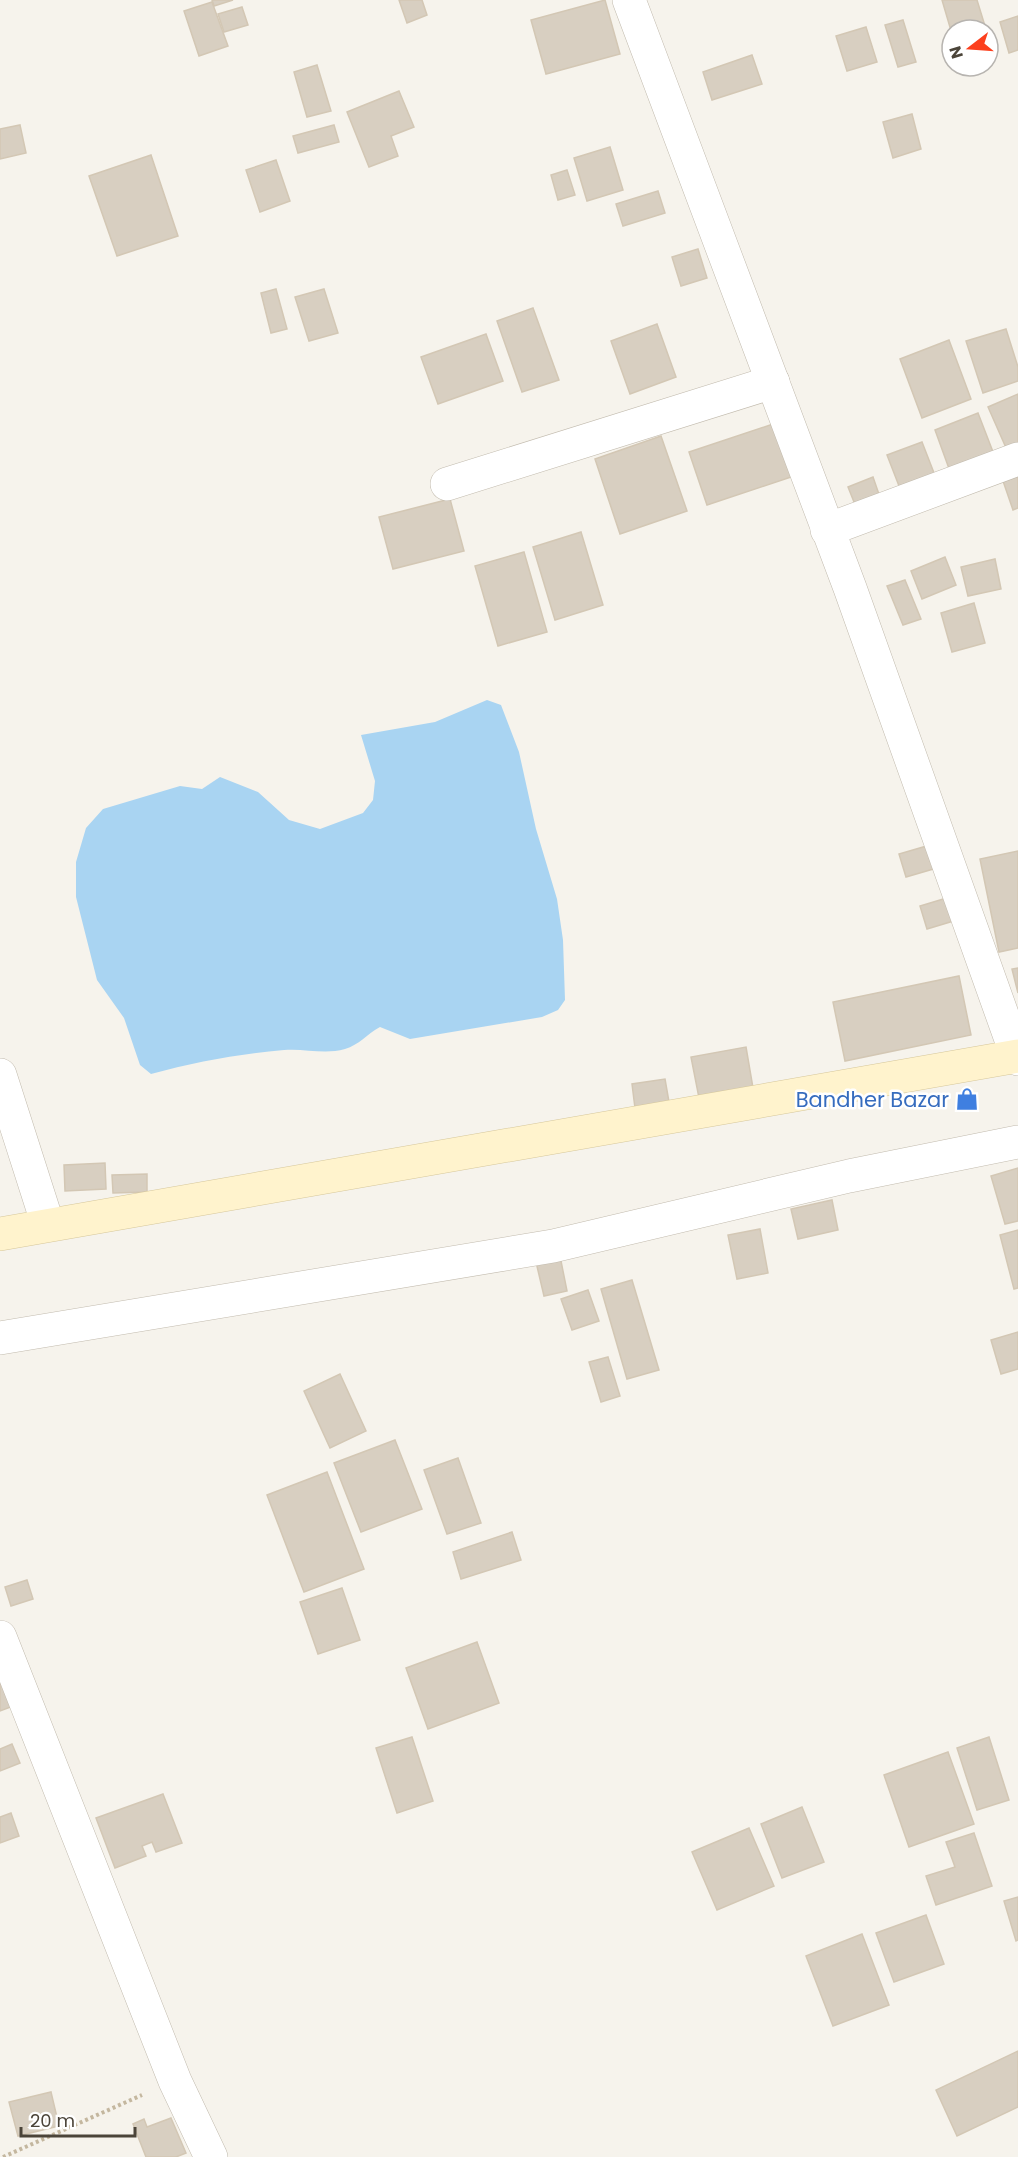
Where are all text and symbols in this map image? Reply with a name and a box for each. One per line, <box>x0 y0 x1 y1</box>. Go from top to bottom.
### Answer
north arrow <box>940 18 1000 78</box>
text: N <box>943 43 969 61</box>
place label: Bandher Bazar <box>796 1085 949 1114</box>
shop icon: Bandher Bazar <box>954 1086 980 1112</box>
scale bar <box>21 2100 135 2138</box>
text: 20 m <box>30 2108 75 2133</box>

